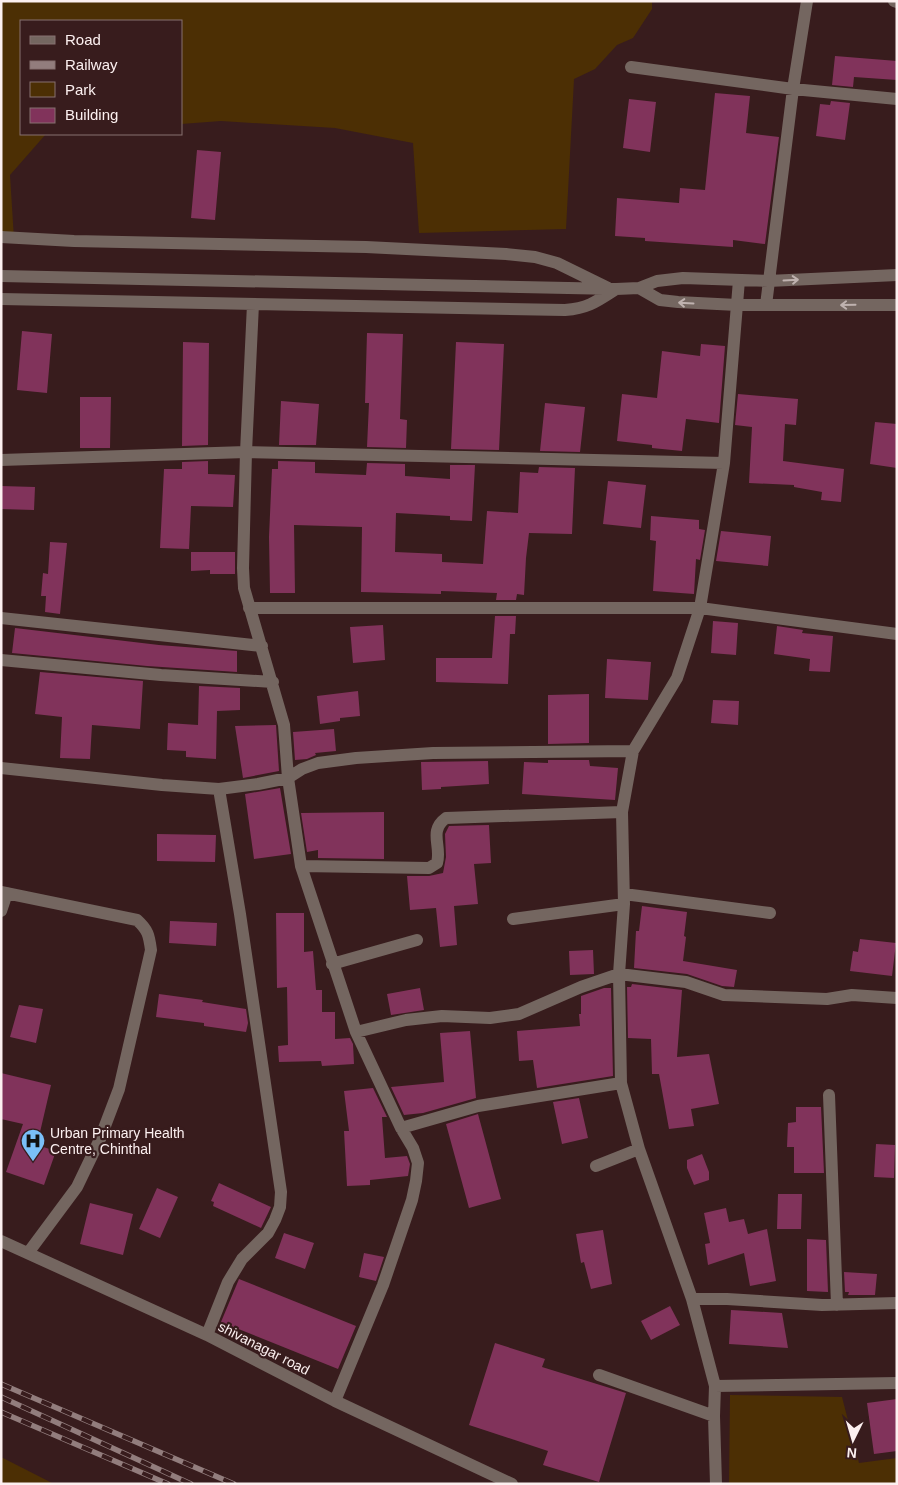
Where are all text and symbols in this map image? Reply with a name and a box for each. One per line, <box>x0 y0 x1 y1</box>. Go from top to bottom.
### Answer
legend <box>20 20 182 135</box>
text: Road <box>65 31 101 48</box>
text: Railway <box>65 56 118 73</box>
text: Park <box>65 81 96 98</box>
text: Building <box>65 106 118 123</box>
one-way arrow <box>783 275 799 284</box>
one-way arrow <box>678 298 694 307</box>
one-way arrow <box>840 300 856 310</box>
place label: Urban Primary Health Centre, Chinthal <box>50 1125 185 1157</box>
hospital icon: Urban Primary Health Centre, Chinthal <box>20 1128 46 1162</box>
street label: shivanagar road <box>216 1318 312 1378</box>
north arrow <box>828 1415 878 1465</box>
text: N <box>846 1445 858 1461</box>

